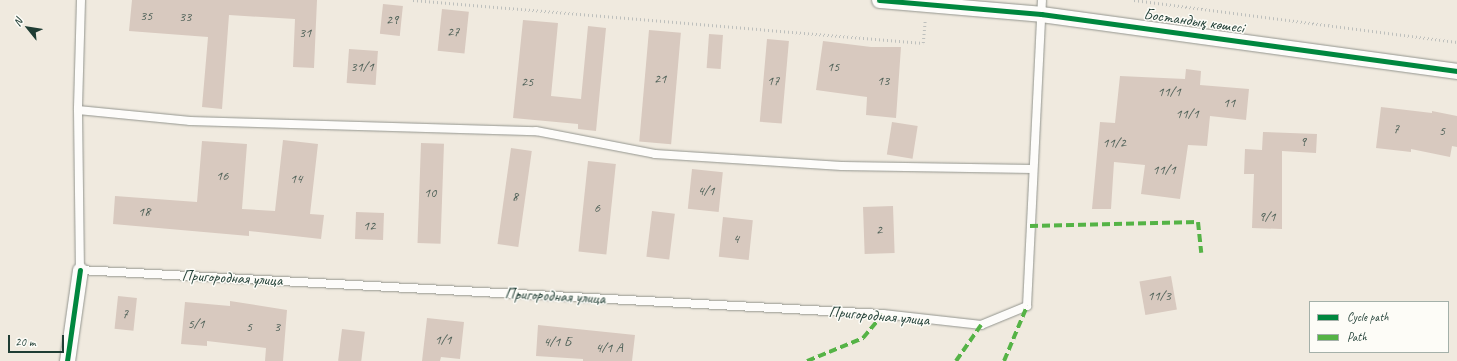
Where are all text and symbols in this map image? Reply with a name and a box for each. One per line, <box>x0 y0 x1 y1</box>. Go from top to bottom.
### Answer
street label: Бостандық көшесі <box>1142 4 1246 38</box>
north arrow <box>8 8 48 48</box>
house number: 35 <box>140 8 152 24</box>
house number: 33 <box>179 9 191 25</box>
house number: 29 <box>386 12 398 28</box>
text: N <box>10 16 25 28</box>
house number: 27 <box>447 24 459 40</box>
house number: 31 <box>299 25 311 41</box>
house number: 31/1 <box>350 59 374 75</box>
house number: 15 <box>827 59 839 75</box>
house number: 21 <box>654 71 666 87</box>
house number: 17 <box>767 73 779 89</box>
house number: 13 <box>877 73 889 89</box>
house number: 25 <box>521 74 533 90</box>
house number: 11/1 <box>1157 84 1181 100</box>
house number: 11 <box>1223 95 1235 111</box>
house number: 11/1 <box>1175 106 1199 122</box>
house number: 7 <box>1393 121 1399 137</box>
house number: 5 <box>1439 123 1445 139</box>
house number: 9 <box>1300 134 1306 150</box>
house number: 11/2 <box>1102 135 1126 151</box>
house number: 11/1 <box>1152 162 1176 178</box>
house number: 16 <box>216 168 228 184</box>
house number: 14 <box>290 171 302 187</box>
house number: 4/1 <box>697 183 715 199</box>
house number: 10 <box>424 185 436 201</box>
house number: 8 <box>512 189 518 205</box>
house number: 6 <box>594 200 600 216</box>
house number: 18 <box>138 204 150 220</box>
house number: 9/1 <box>1258 209 1276 225</box>
house number: 12 <box>363 218 375 234</box>
house number: 2 <box>876 222 882 238</box>
house number: 4 <box>733 231 739 247</box>
street label: Пригородная улица <box>181 266 283 290</box>
street label: Пригородная улица <box>504 284 606 308</box>
house number: 11/3 <box>1147 288 1171 304</box>
legend <box>1309 301 1449 353</box>
street label: Пригородная улица <box>827 302 931 330</box>
house number: 7 <box>122 306 128 322</box>
text: Cycle path <box>1347 309 1389 325</box>
house number: 5/1 <box>187 316 205 332</box>
house number: 5 <box>246 319 252 335</box>
house number: 3 <box>274 319 280 335</box>
scale bar <box>10 327 66 353</box>
text: Path <box>1347 329 1367 345</box>
house number: 1/1 <box>434 332 452 348</box>
text: 20 m <box>15 334 35 350</box>
house number: 4/1 Б <box>543 334 571 350</box>
house number: 4/1 А <box>595 340 623 356</box>

